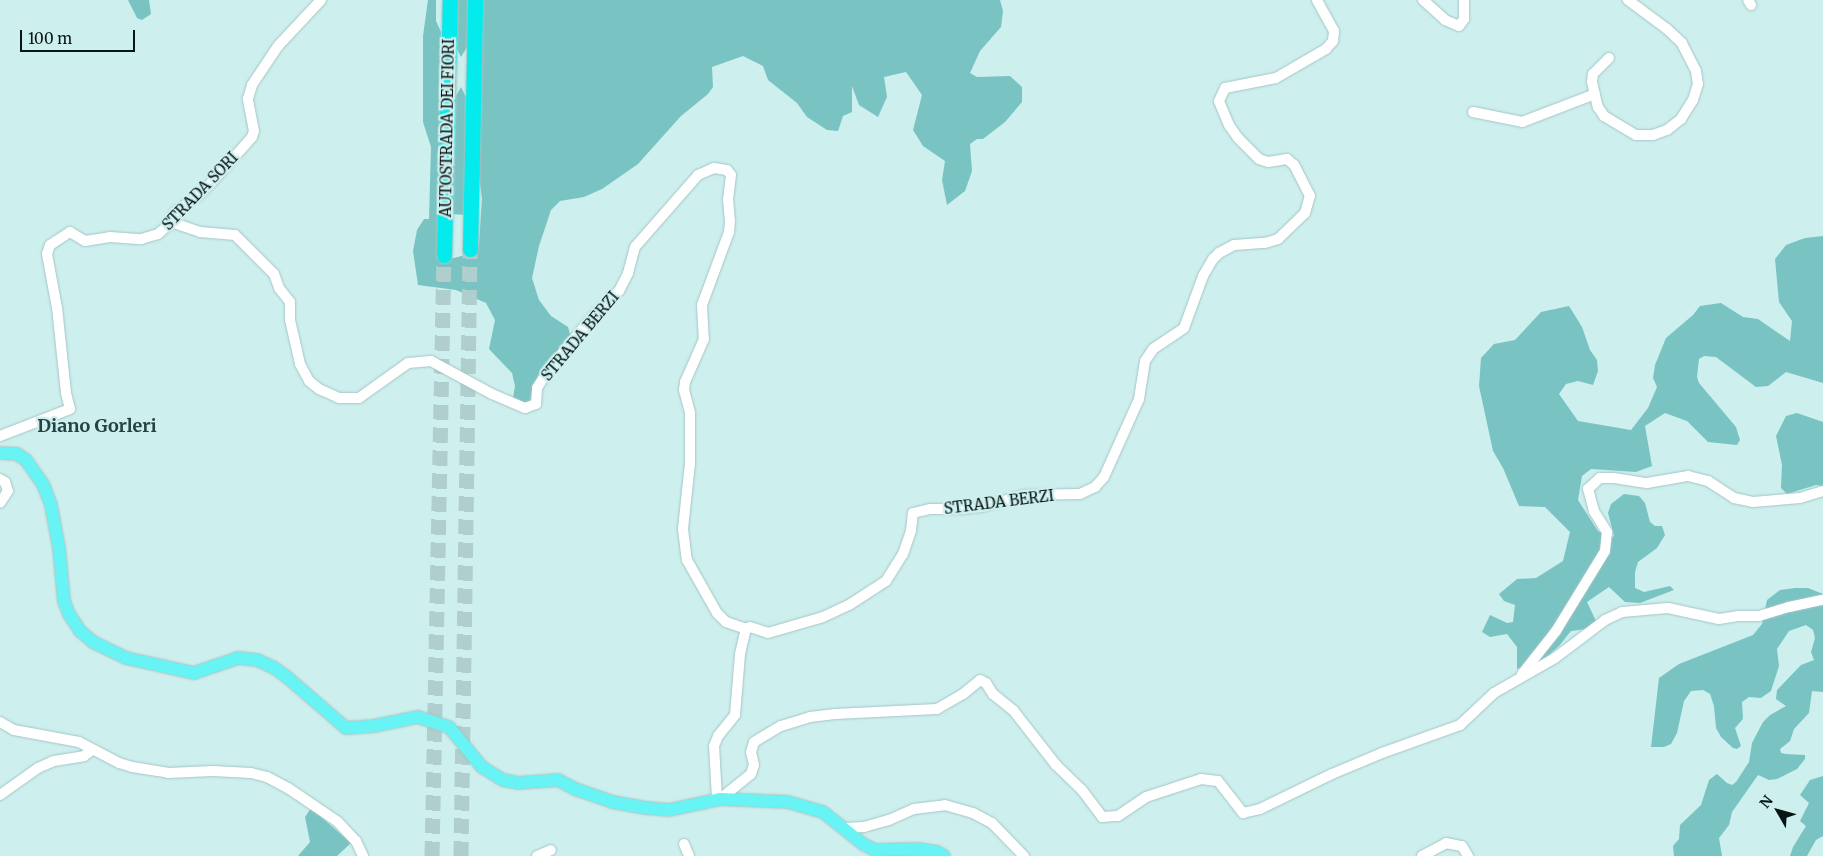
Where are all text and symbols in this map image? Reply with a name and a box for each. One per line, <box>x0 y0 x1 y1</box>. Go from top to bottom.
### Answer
scale bar <box>22 20 138 52</box>
text: 100 m <box>28 29 72 48</box>
street label: AUTOSTRADA DEI FIORI <box>436 39 458 217</box>
street label: STRADA SORI <box>158 148 242 234</box>
street label: STRADA BERZI <box>537 288 623 384</box>
district label: Diano Gorleri <box>37 415 157 437</box>
street label: STRADA BERZI <box>943 486 1055 518</box>
north arrow <box>1753 786 1803 836</box>
text: N <box>1756 792 1777 812</box>

